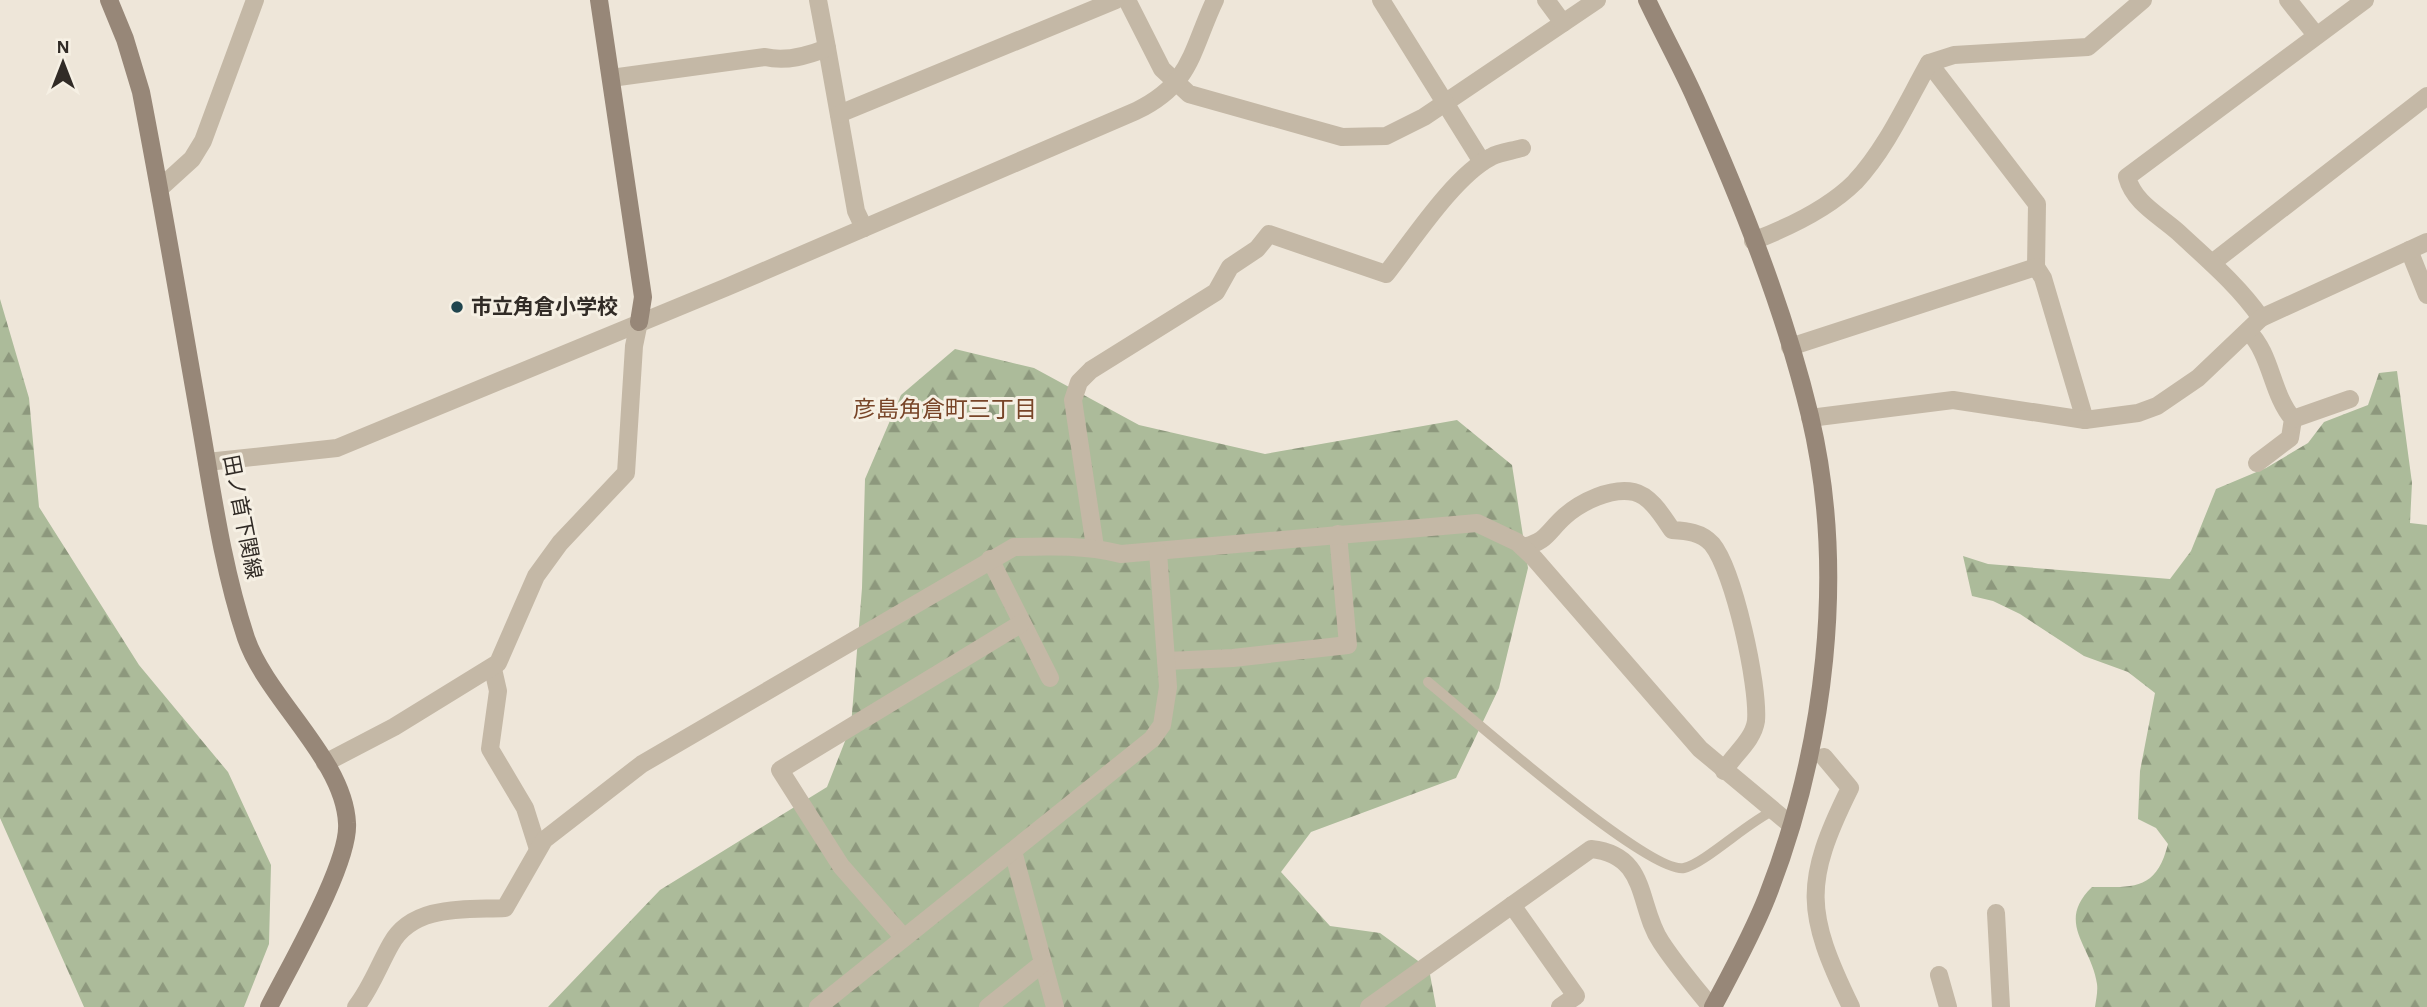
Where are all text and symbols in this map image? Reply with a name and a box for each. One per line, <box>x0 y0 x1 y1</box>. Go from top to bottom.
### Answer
north arrow <box>28 28 98 98</box>
text: N <box>56 38 70 57</box>
place label: 市立角倉小学校 <box>471 295 618 318</box>
marker: 市立角倉小学校 <box>449 299 465 315</box>
district label: 彦島角倉町三丁目 <box>853 397 1037 422</box>
street label: 田ノ首下関線 <box>220 453 265 581</box>

